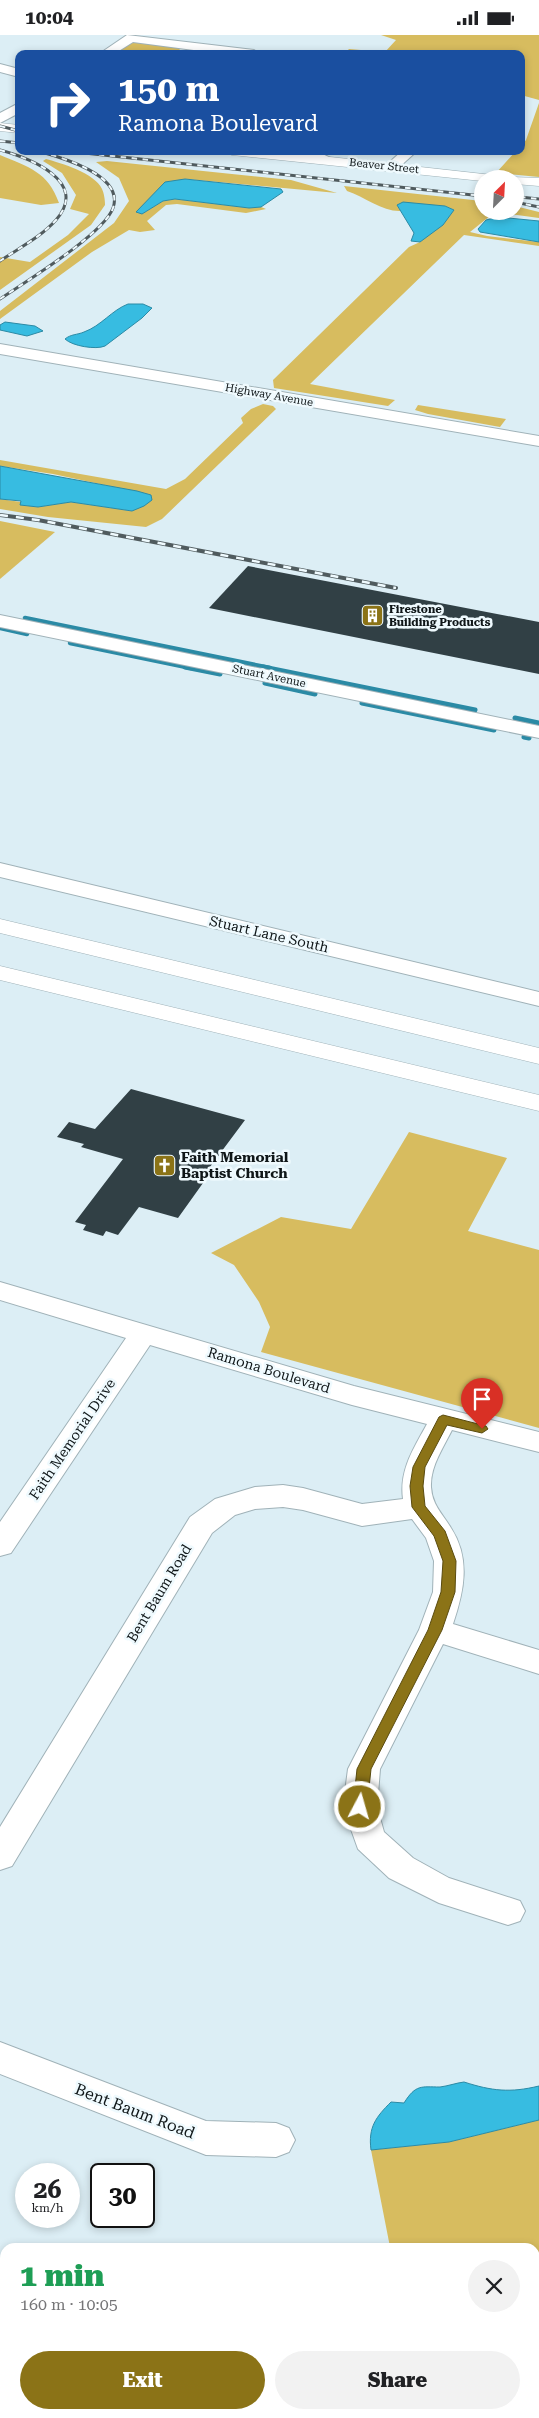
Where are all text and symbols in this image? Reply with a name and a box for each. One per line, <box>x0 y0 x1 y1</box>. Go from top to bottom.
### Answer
text: 10:04 <box>25 6 74 29</box>
text: 150 m <box>118 69 219 110</box>
icon: right <box>35 70 100 135</box>
text: Ramona Boulevard <box>118 111 318 136</box>
street label: Beaver Street <box>348 156 420 176</box>
north arrow <box>474 170 524 220</box>
map controls <box>474 170 524 220</box>
street label: Highway Avenue <box>224 381 314 409</box>
building icon: Firestone Building Products <box>361 603 385 627</box>
place label: Firestone Building Products <box>389 603 491 629</box>
street label: Stuart Avenue <box>231 662 307 690</box>
street label: Stuart Lane South <box>208 912 330 956</box>
place label: Faith Memorial Baptist Church <box>181 1149 289 1181</box>
church icon: Faith Memorial Baptist Church <box>153 1153 177 1177</box>
street label: Ramona Boulevard <box>206 1344 332 1396</box>
street label: Faith Memorial Drive <box>26 1375 119 1502</box>
pin <box>461 1378 503 1429</box>
icon: arrive <box>468 1385 496 1413</box>
street label: Bent Baum Road <box>124 1541 194 1645</box>
position arrow <box>333 1780 385 1832</box>
street label: Bent Baum Road <box>72 2079 198 2143</box>
speed limit sign: 30 <box>90 2163 155 2228</box>
text: 26 <box>33 2175 62 2204</box>
text: km/h <box>31 2201 64 2215</box>
text: 1 min <box>20 2258 104 2293</box>
button: close <box>468 2260 520 2312</box>
text: 160 m · 10:05 <box>20 2295 118 2314</box>
button: Exit <box>20 2351 265 2409</box>
button: Share <box>275 2351 520 2409</box>

